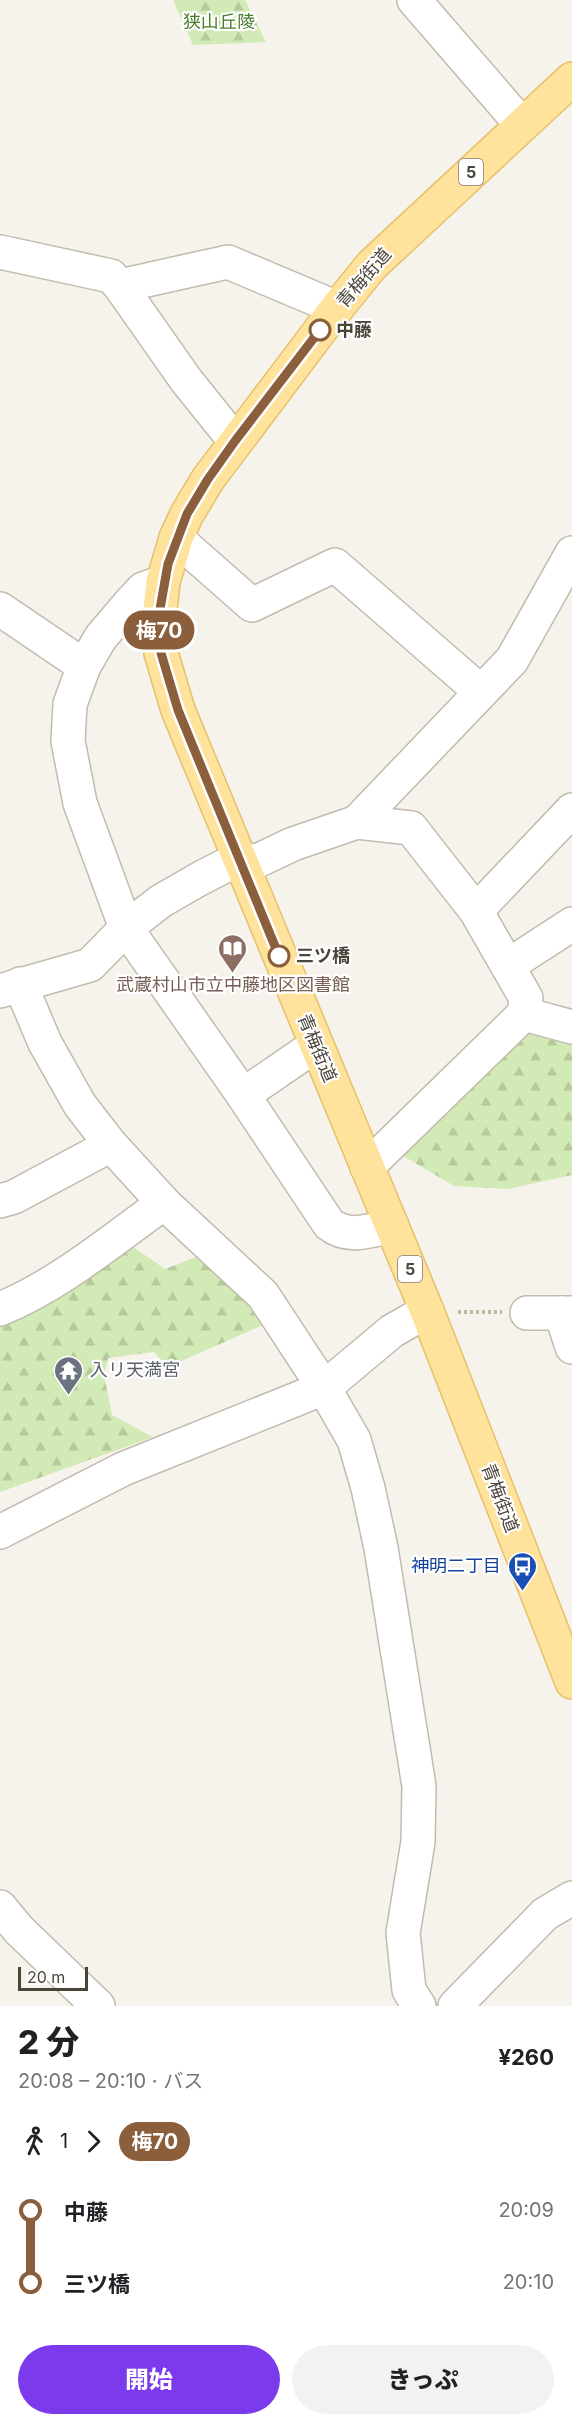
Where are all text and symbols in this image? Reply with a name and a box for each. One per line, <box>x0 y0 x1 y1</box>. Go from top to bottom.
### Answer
park label: 狭山丘陵 <box>183 11 255 32</box>
road number: 5 <box>459 159 483 185</box>
street label: 青梅街道 <box>332 244 395 312</box>
marker: 中藤 <box>309 319 331 341</box>
place label: 中藤 <box>336 319 372 340</box>
line badge: 梅70 <box>124 610 194 650</box>
text: 梅70 <box>135 618 183 643</box>
library icon: 武蔵村山市立中藤地区図書館 <box>217 932 249 974</box>
marker: 三ツ橋 <box>268 945 290 967</box>
place label: 三ツ橋 <box>296 945 350 966</box>
place label: 武蔵村山市立中藤地区図書館 <box>116 974 350 995</box>
street label: 青梅街道 <box>294 1011 341 1085</box>
road number: 5 <box>398 1256 422 1282</box>
temple icon: 入リ天満宮 <box>53 1354 85 1396</box>
place label: 入リ天満宮 <box>90 1359 180 1380</box>
street label: 青梅街道 <box>478 1460 523 1535</box>
bus stop icon: 神明二丁目 <box>506 1550 538 1592</box>
place label: 神明二丁目 <box>411 1555 501 1576</box>
scale bar <box>18 1964 88 1992</box>
text: 20 m <box>27 1967 65 1987</box>
text: 2 分 <box>18 2022 79 2062</box>
text: ¥260 <box>498 2044 554 2070</box>
text: 20:08 – 20:10 · バス <box>18 2069 203 2093</box>
icon: walk <box>18 2125 51 2158</box>
icon: forward <box>77 2125 110 2158</box>
text: 1 <box>60 2129 68 2153</box>
text: 梅70 <box>131 2129 178 2154</box>
text: 20:09 <box>498 2198 554 2222</box>
text: 中藤 <box>64 2199 108 2225</box>
text: 20:10 <box>503 2270 554 2294</box>
text: 三ツ橋 <box>64 2271 130 2297</box>
button: 開始 <box>18 2345 280 2414</box>
button: きっぷ <box>292 2345 554 2414</box>

